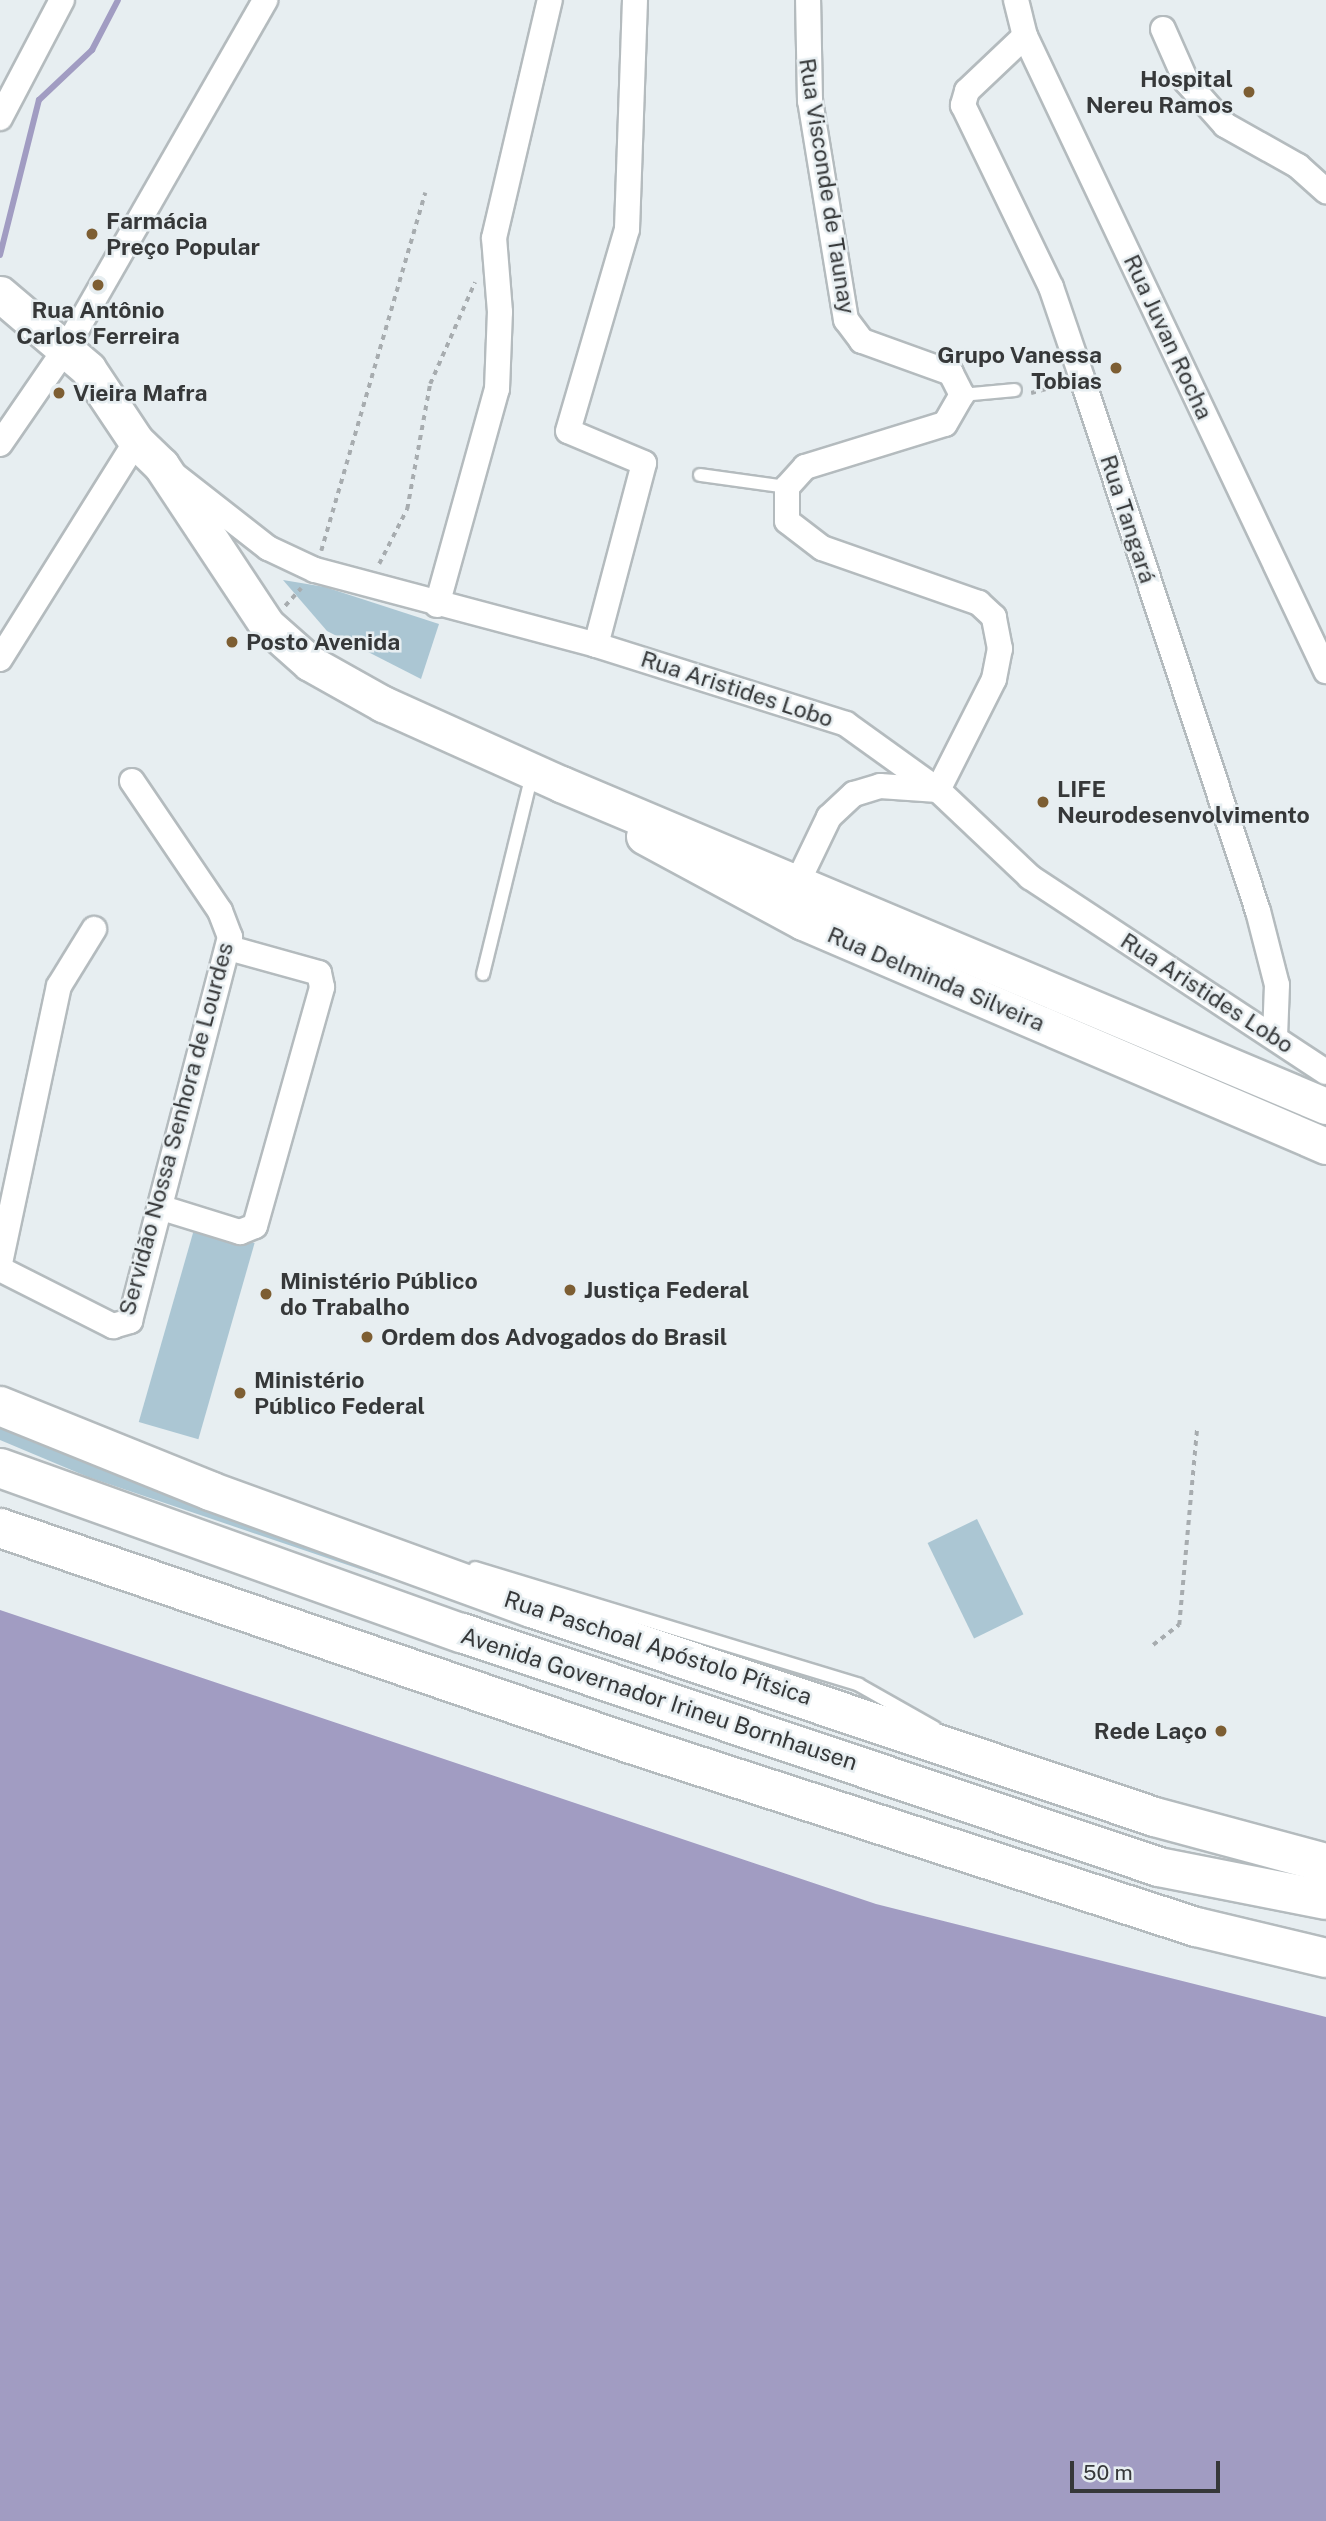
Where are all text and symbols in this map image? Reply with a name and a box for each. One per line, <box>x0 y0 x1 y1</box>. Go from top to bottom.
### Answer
street label: Rua Visconde de Taunay <box>793 56 861 316</box>
place label: Hospital Nereu Ramos <box>1086 65 1233 119</box>
marker: Hospital Nereu Ramos <box>1239 82 1259 102</box>
place label: Farmácia Preço Popular <box>106 207 260 261</box>
marker: Farmácia Preço Popular <box>84 226 100 242</box>
street label: Rua Juvan Rocha <box>1118 250 1218 424</box>
marker: Rua Antônio Carlos Ferreira <box>90 277 106 293</box>
place label: Rua Antônio Carlos Ferreira <box>16 296 180 350</box>
place label: Grupo Vanessa Tobias <box>937 341 1102 395</box>
marker: Grupo Vanessa Tobias <box>1108 360 1124 376</box>
place label: Vieira Mafra <box>73 379 208 407</box>
marker: Vieira Mafra <box>51 385 67 401</box>
street label: Rua Tangará <box>1094 451 1162 587</box>
place label: Posto Avenida <box>246 628 400 656</box>
marker: Posto Avenida <box>224 634 240 650</box>
street label: Rua Aristides Lobo <box>637 645 837 733</box>
place label: LIFE Neurodesenvolvimento <box>1057 775 1310 829</box>
marker: LIFE Neurodesenvolvimento <box>1035 794 1051 810</box>
street label: Rua Delminda Silveira <box>823 921 1049 1037</box>
street label: Rua Aristides Lobo <box>1115 927 1299 1059</box>
street label: Servidão Nossa Senhora de Lourdes <box>113 939 239 1319</box>
place label: Ministério Público do Trabalho <box>280 1267 478 1321</box>
place label: Justiça Federal <box>584 1276 749 1304</box>
marker: Justiça Federal <box>562 1282 578 1298</box>
marker: Ministério Público do Trabalho <box>258 1286 274 1302</box>
place label: Ordem dos Advogados do Brasil <box>381 1323 728 1351</box>
marker: Ordem dos Advogados do Brasil <box>359 1329 375 1345</box>
place label: Ministério Público Federal <box>254 1366 425 1420</box>
marker: Ministério Público Federal <box>232 1385 248 1401</box>
street label: Rua Paschoal Apóstolo Pítsica <box>501 1585 815 1711</box>
street label: Avenida Governador Irineu Bornhausen <box>457 1622 861 1776</box>
place label: Rede Laço <box>1094 1717 1207 1745</box>
marker: Rede Laço <box>1213 1723 1229 1739</box>
scale bar <box>1074 2448 1224 2492</box>
text: 50 m <box>1083 2460 1133 2485</box>

